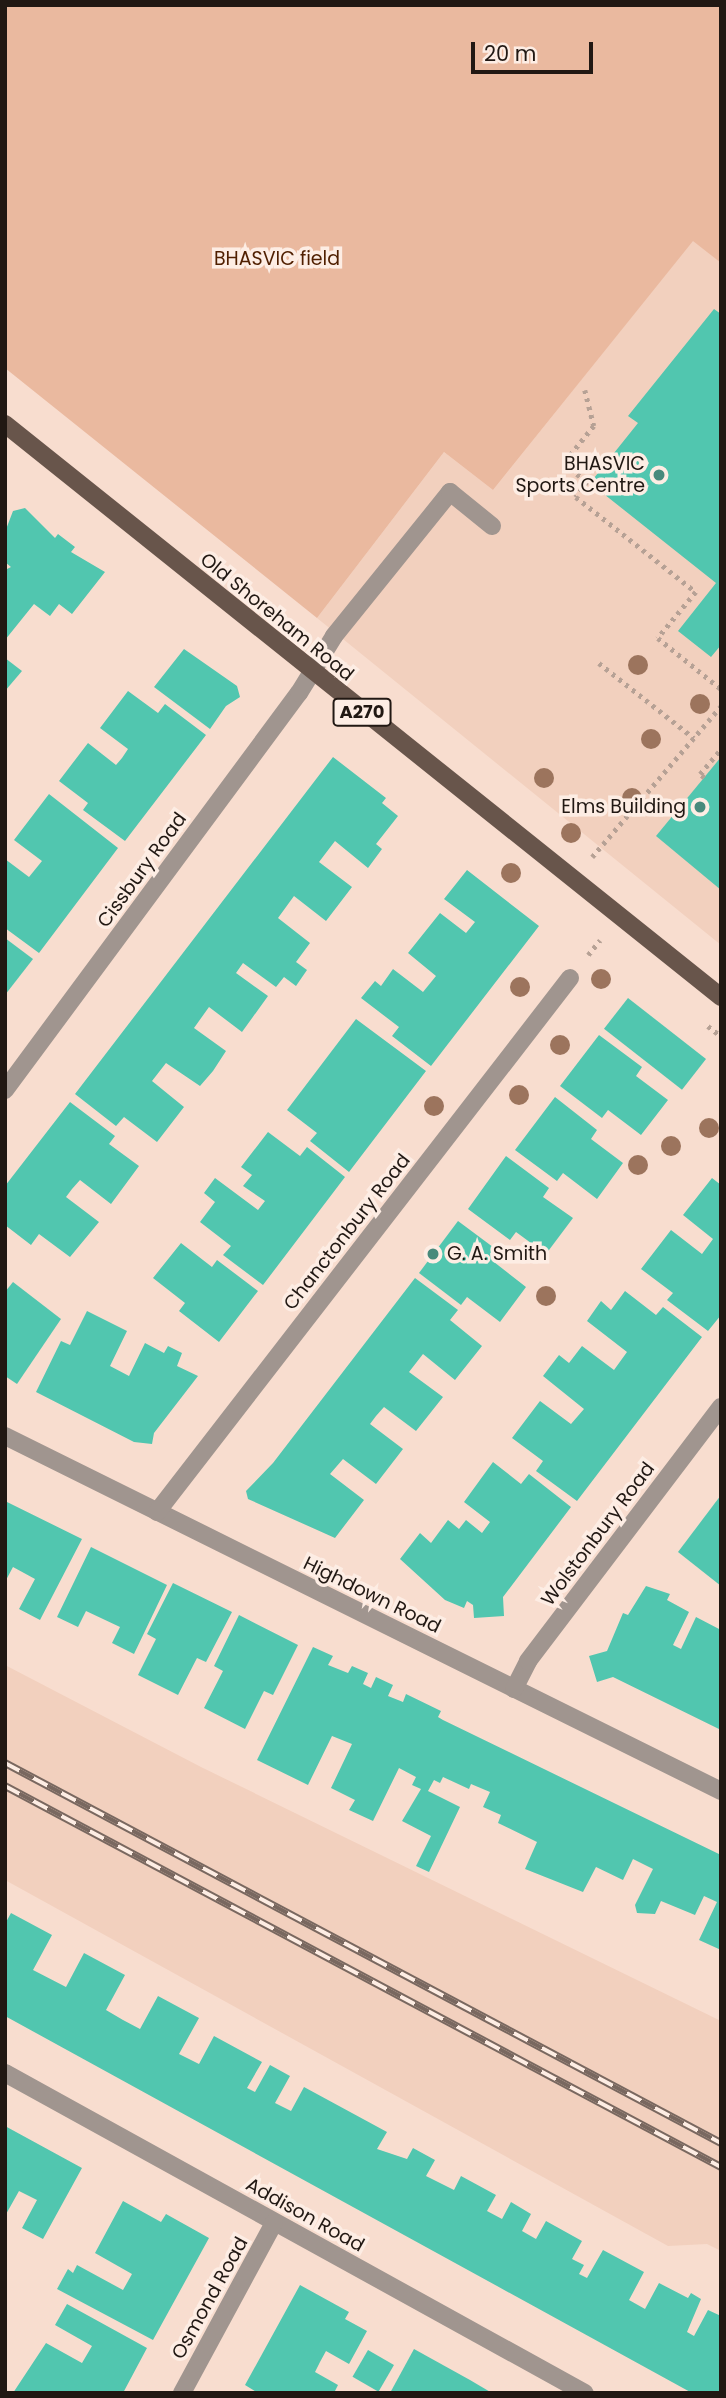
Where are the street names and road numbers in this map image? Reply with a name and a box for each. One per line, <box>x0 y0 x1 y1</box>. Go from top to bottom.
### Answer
street label: Old Shoreham Road <box>196 548 358 686</box>
road number: A270 <box>332 698 392 726</box>
street label: Cissbury Road <box>93 808 191 932</box>
street label: Chanctonbury Road <box>279 1149 415 1315</box>
street label: Wolstonbury Road <box>537 1458 659 1610</box>
street label: Highdown Road <box>300 1552 444 1638</box>
street label: Addison Road <box>242 2173 368 2257</box>
street label: Osmond Road <box>167 2233 253 2363</box>

